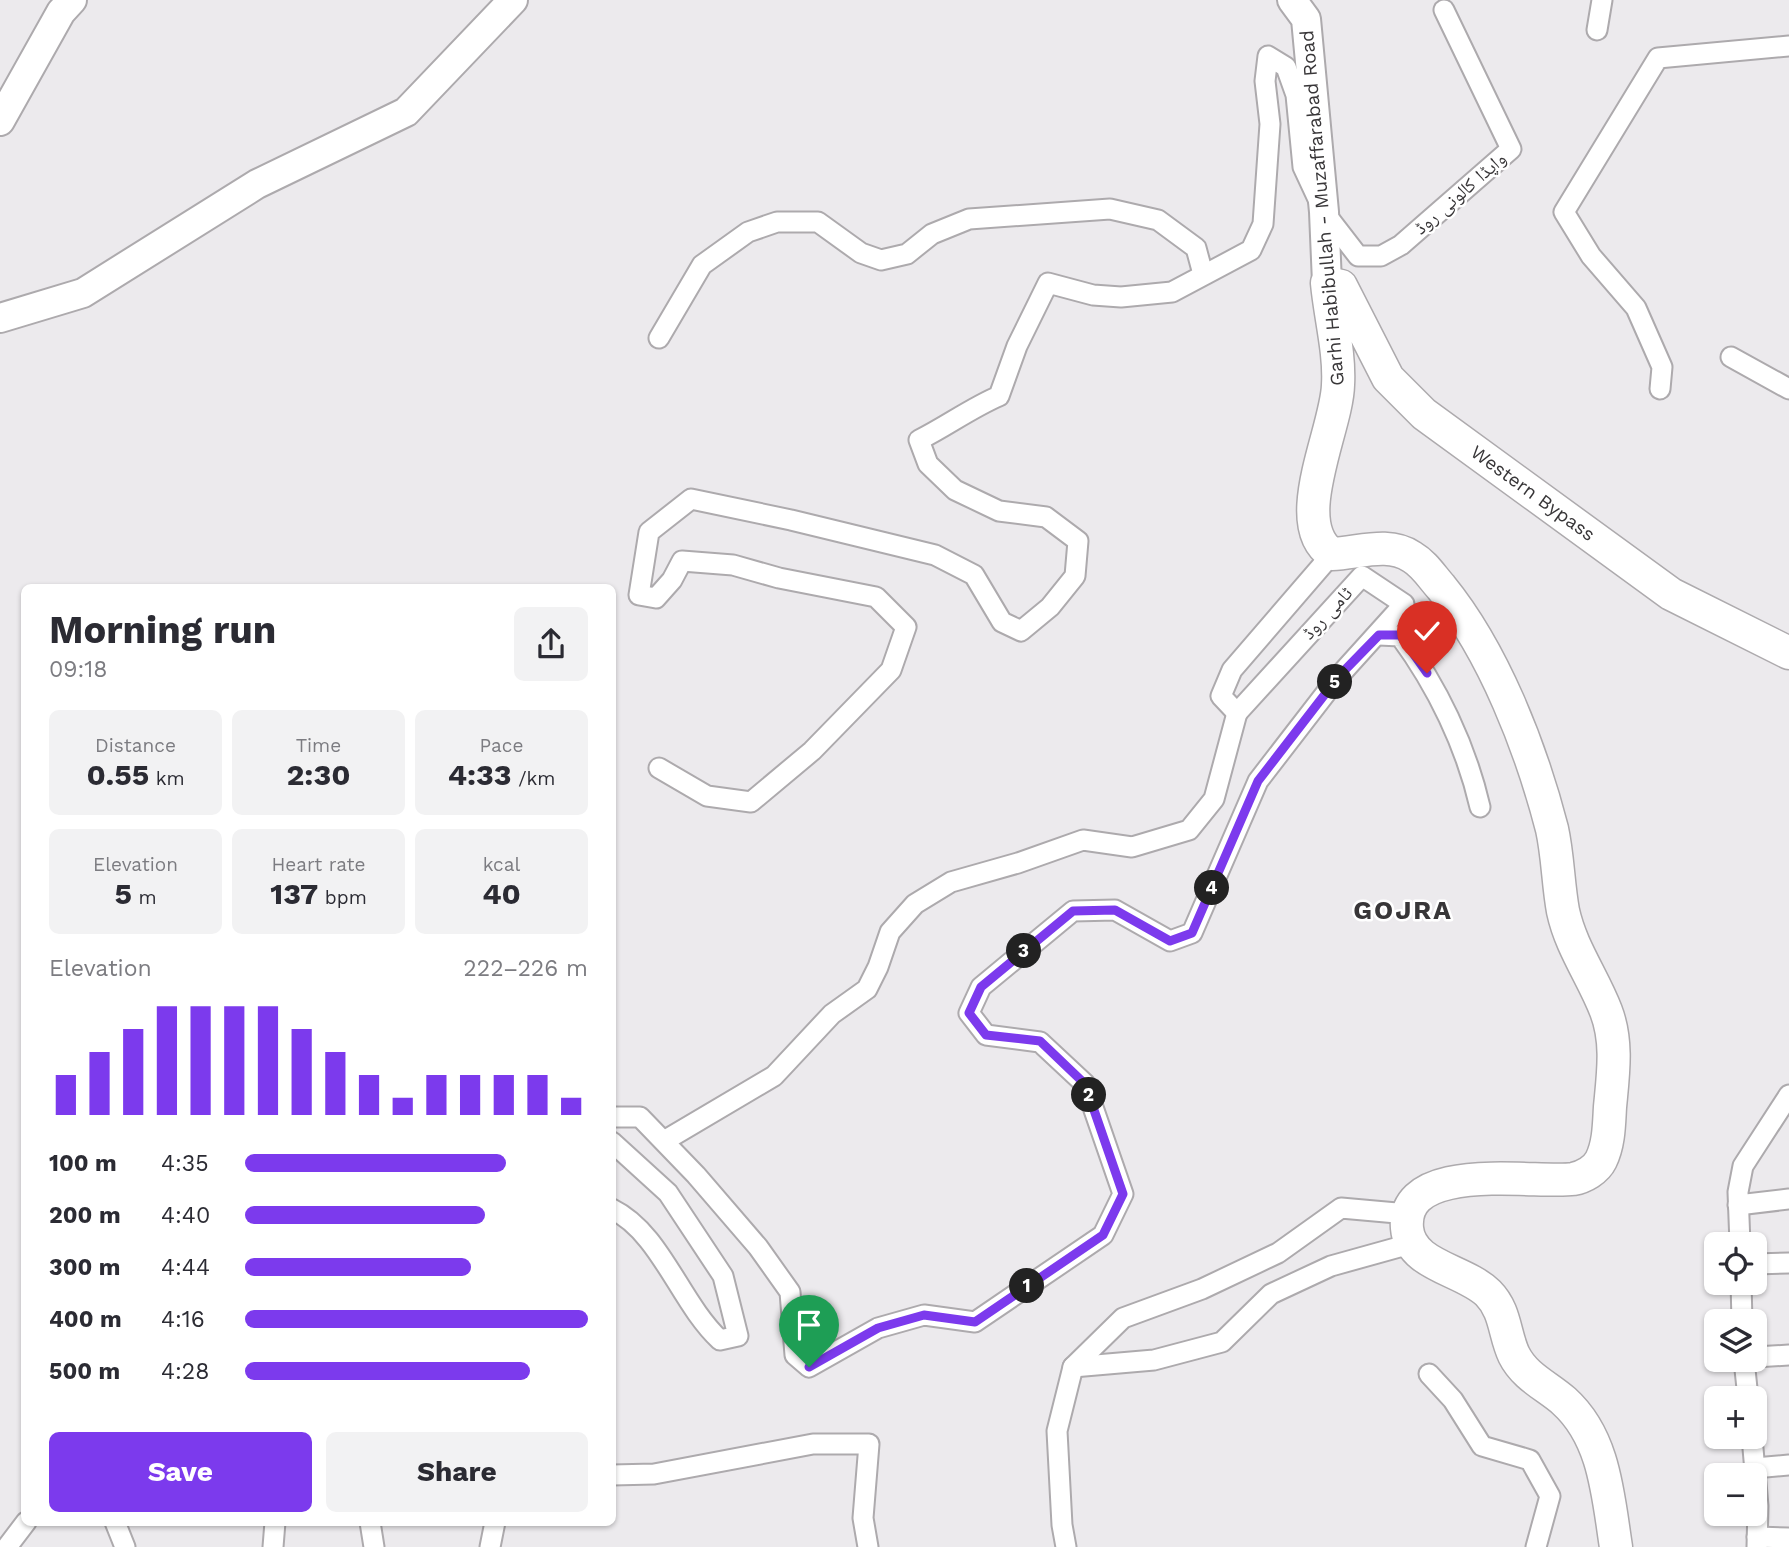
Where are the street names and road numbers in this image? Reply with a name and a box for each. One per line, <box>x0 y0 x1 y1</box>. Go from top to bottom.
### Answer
street label: Garhi Habibullah - Muzaffarabad Road <box>1295 29 1349 387</box>
street label: واپڈا کالونی روڈ <box>1409 147 1511 239</box>
street label: Western Bypass <box>1466 440 1600 546</box>
street label: ٹامی روڈ <box>1297 582 1357 644</box>

